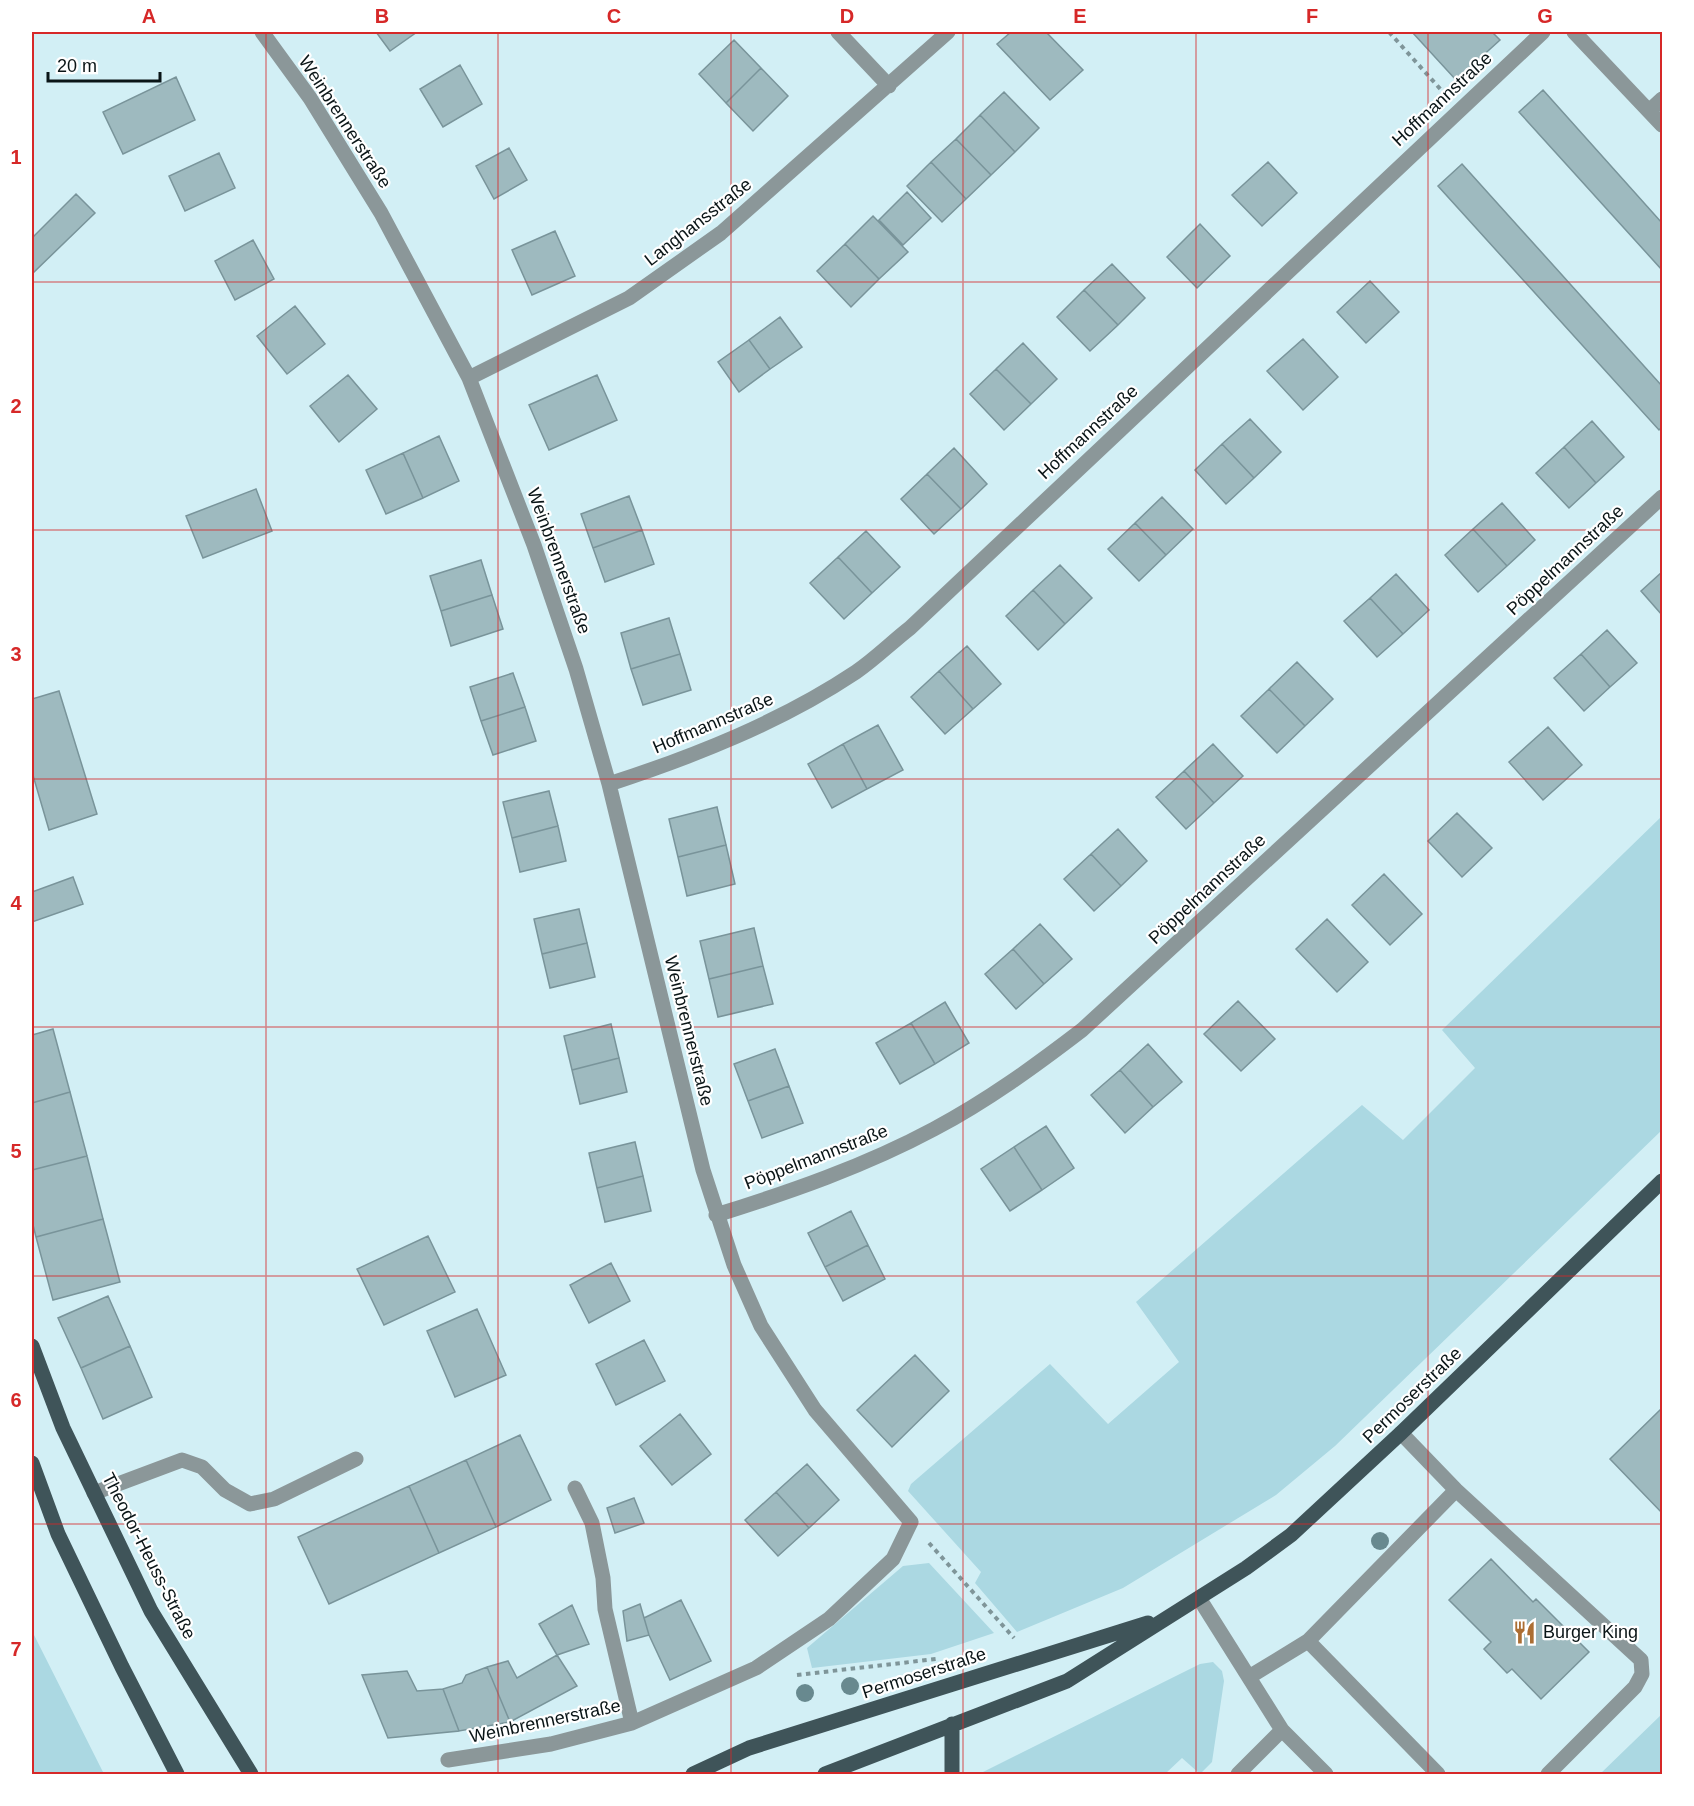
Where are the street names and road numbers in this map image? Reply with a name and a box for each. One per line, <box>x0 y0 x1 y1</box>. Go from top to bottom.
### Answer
street label: Hoffmannstraße <box>1388 48 1496 150</box>
street label: Weinbrennerstraße <box>295 52 395 192</box>
street label: Langhansstraße <box>641 174 755 270</box>
street label: Hoffmannstraße <box>1034 381 1142 483</box>
street label: Weinbrennerstraße <box>523 485 595 637</box>
street label: Pöppelmannstraße <box>1503 501 1627 619</box>
street label: Hoffmannstraße <box>650 689 776 757</box>
street label: Pöppelmannstraße <box>1145 830 1269 948</box>
street label: Weinbrennerstraße <box>661 954 717 1108</box>
street label: Pöppelmannstraße <box>741 1120 891 1194</box>
street label: Permoserstraße <box>1359 1343 1465 1447</box>
street label: Theodor-Heuss-Straße <box>98 1469 200 1643</box>
street label: Permoserstraße <box>860 1644 988 1702</box>
street label: Weinbrennerstraße <box>468 1695 622 1747</box>

